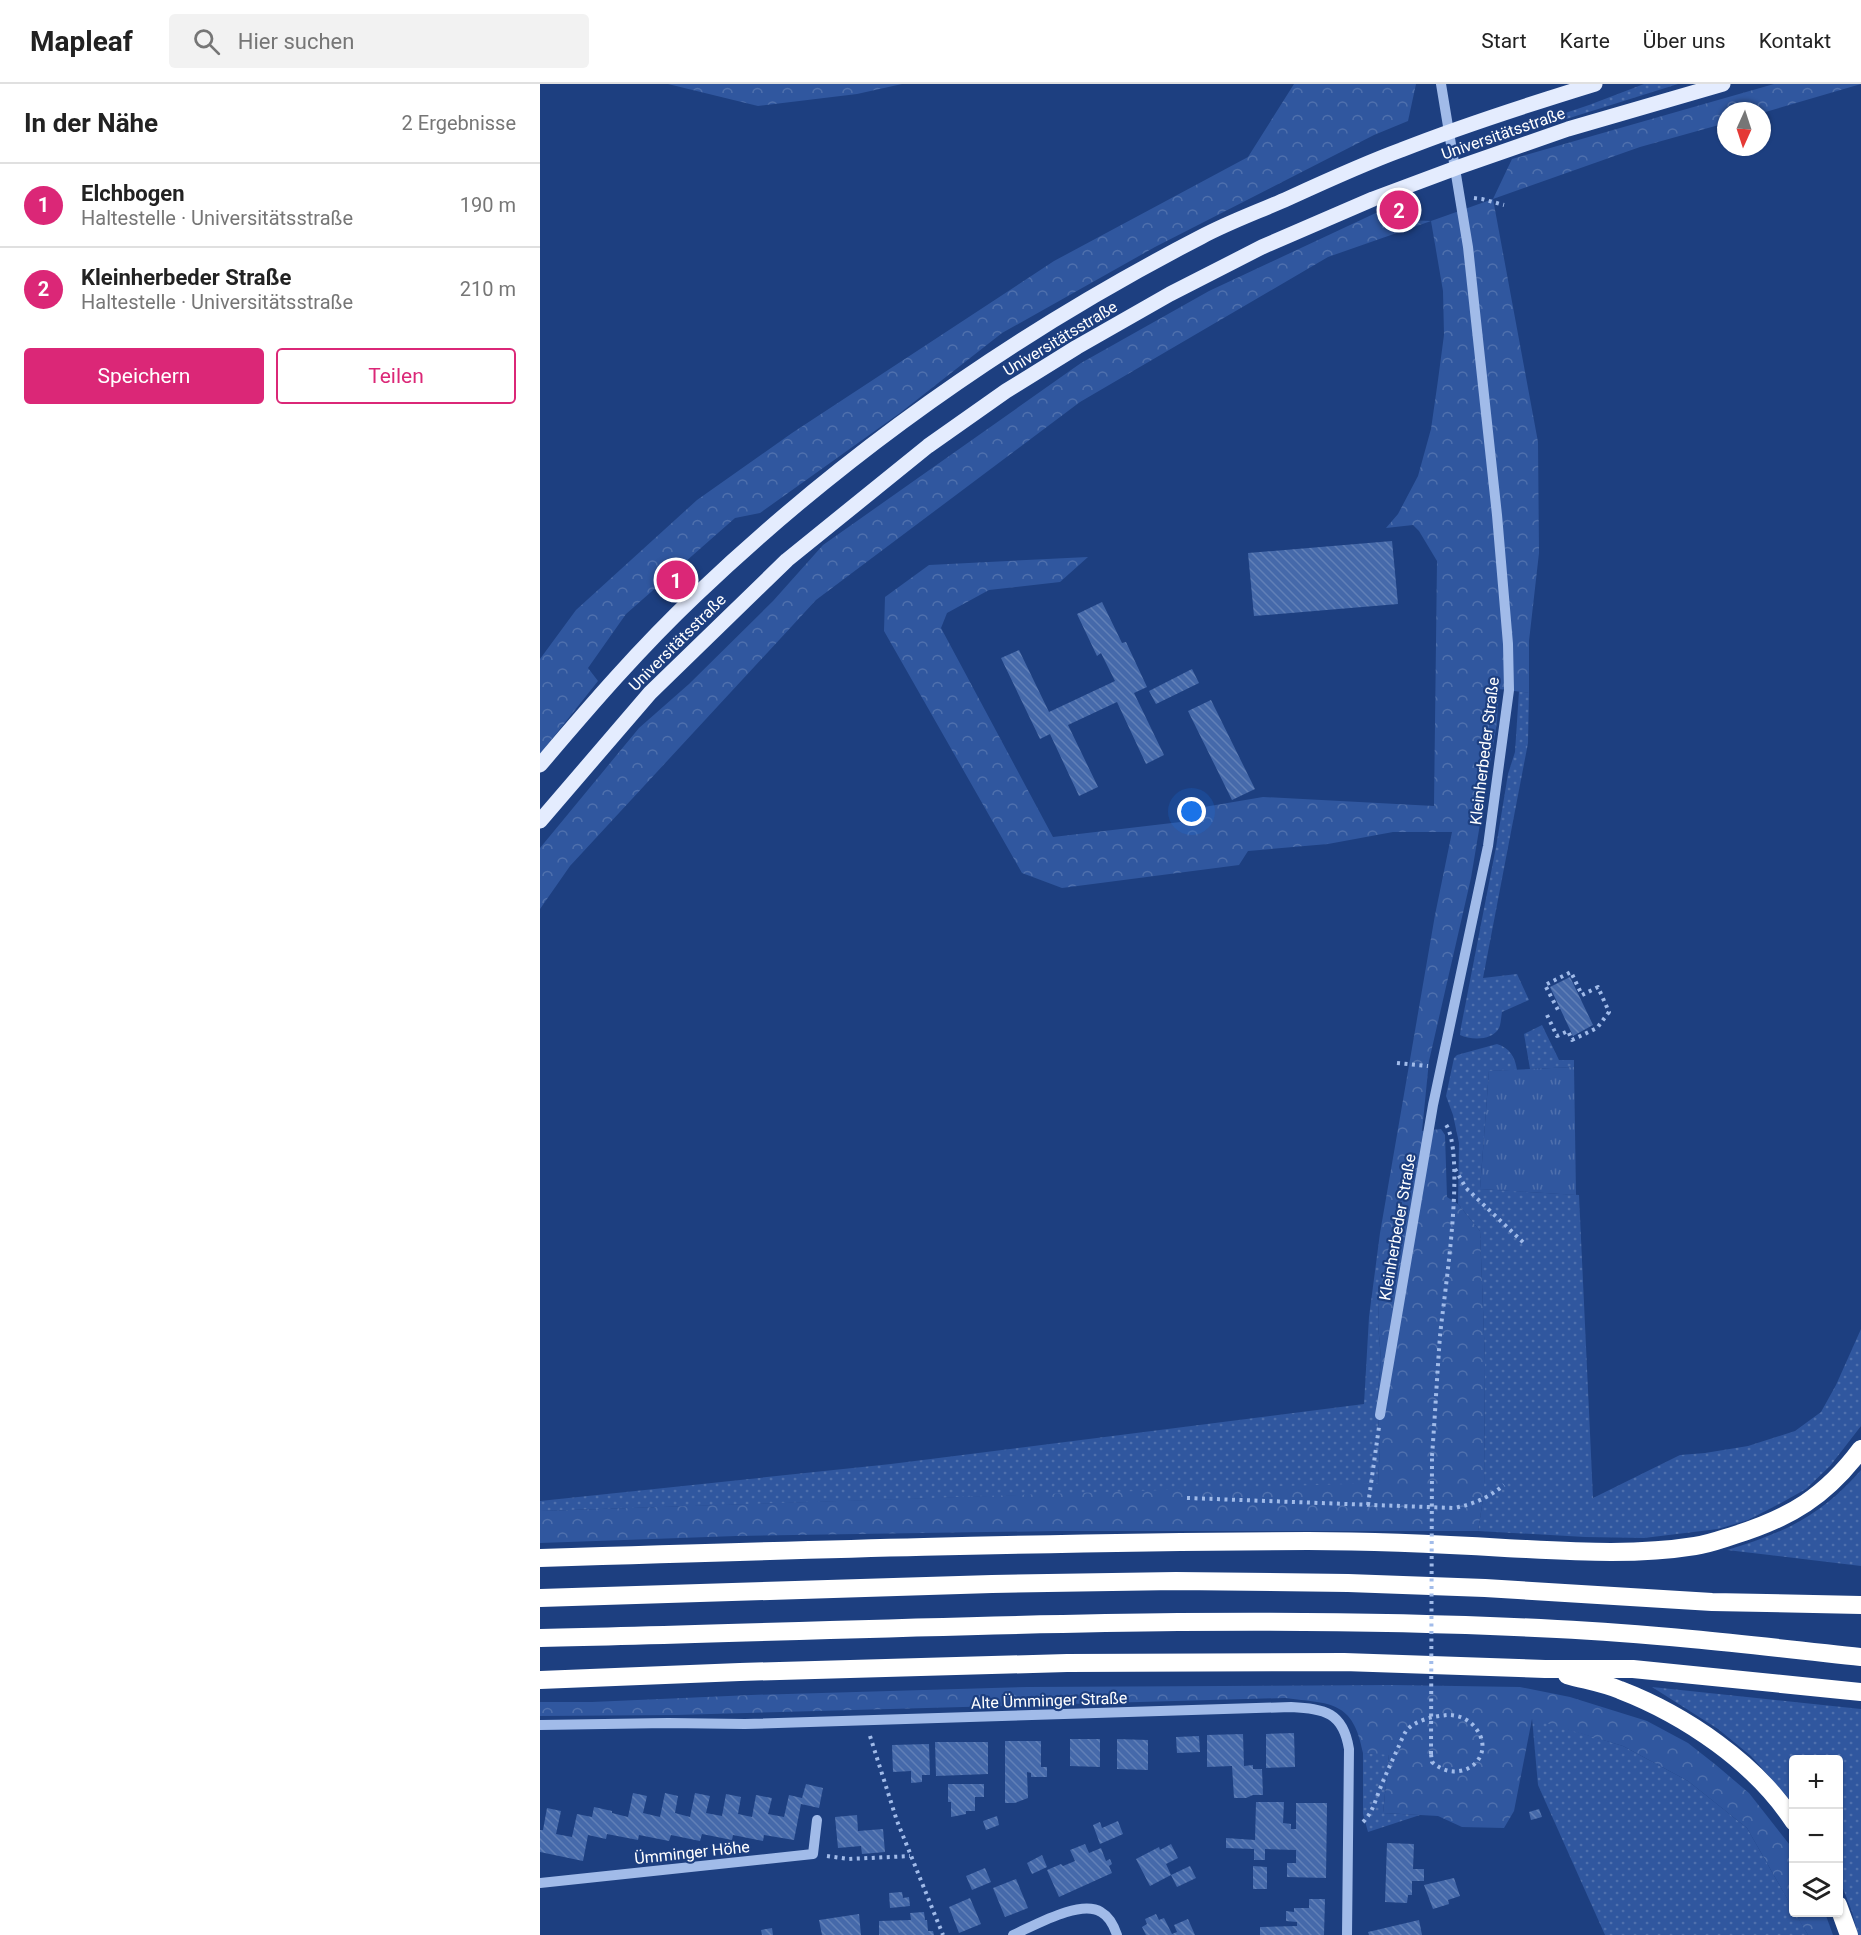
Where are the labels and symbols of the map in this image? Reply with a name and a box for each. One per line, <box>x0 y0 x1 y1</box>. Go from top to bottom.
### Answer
north arrow <box>1717 102 1771 156</box>
street label: Universitätsstraße <box>1439 103 1568 164</box>
pin: 2 <box>1380 188 1418 232</box>
street label: Universitätsstraße <box>1000 297 1121 380</box>
pin: 1 <box>656 558 696 602</box>
street label: Universitätsstraße <box>625 590 730 695</box>
street label: Kleinherbeder Straße <box>1466 676 1503 826</box>
your location <box>1177 797 1206 826</box>
street label: Kleinherbeder Straße <box>1375 1152 1420 1302</box>
street label: Alte Ümminger Straße <box>970 1688 1128 1713</box>
street label: Ümminger Höhe <box>633 1837 751 1868</box>

